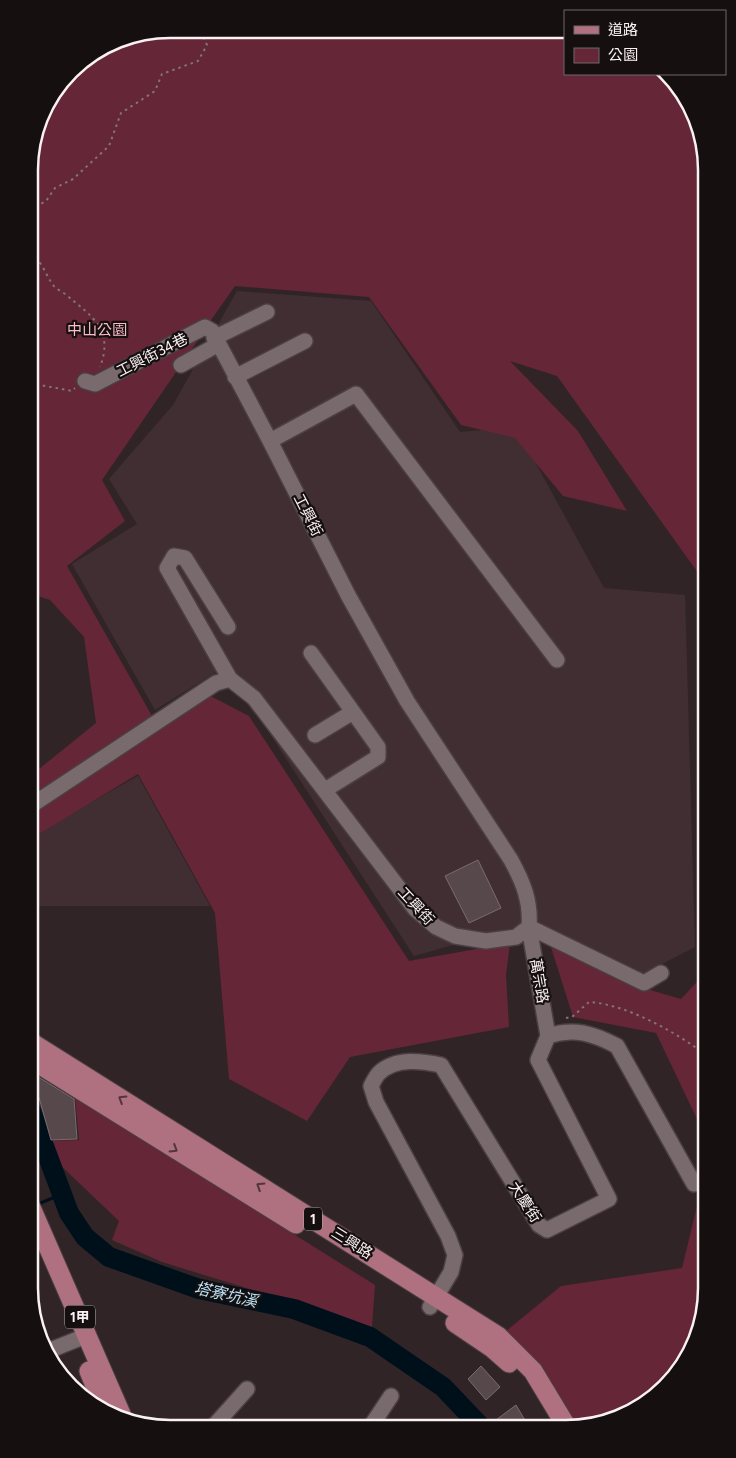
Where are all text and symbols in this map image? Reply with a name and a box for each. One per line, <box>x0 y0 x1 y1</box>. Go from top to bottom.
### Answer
legend <box>564 10 726 75</box>
text: 道路 <box>608 21 638 39</box>
text: 公園 <box>608 46 638 64</box>
park label: 中山公園 <box>67 321 127 339</box>
street label: 工興街34巷 <box>113 329 191 381</box>
street label: 工興街 <box>290 491 326 539</box>
street label: 工興街 <box>394 883 438 929</box>
street label: 萬宗路 <box>526 957 552 1005</box>
one-way arrow <box>119 1096 128 1106</box>
one-way arrow <box>169 1142 178 1152</box>
street label: 大慶街 <box>505 1178 545 1226</box>
one-way arrow <box>256 1182 265 1192</box>
road number: 1 <box>304 1208 322 1230</box>
street label: 三興路 <box>328 1223 376 1263</box>
water label: 塔寮坑溪 <box>193 1278 261 1311</box>
road number: 1甲 <box>65 1305 95 1328</box>

